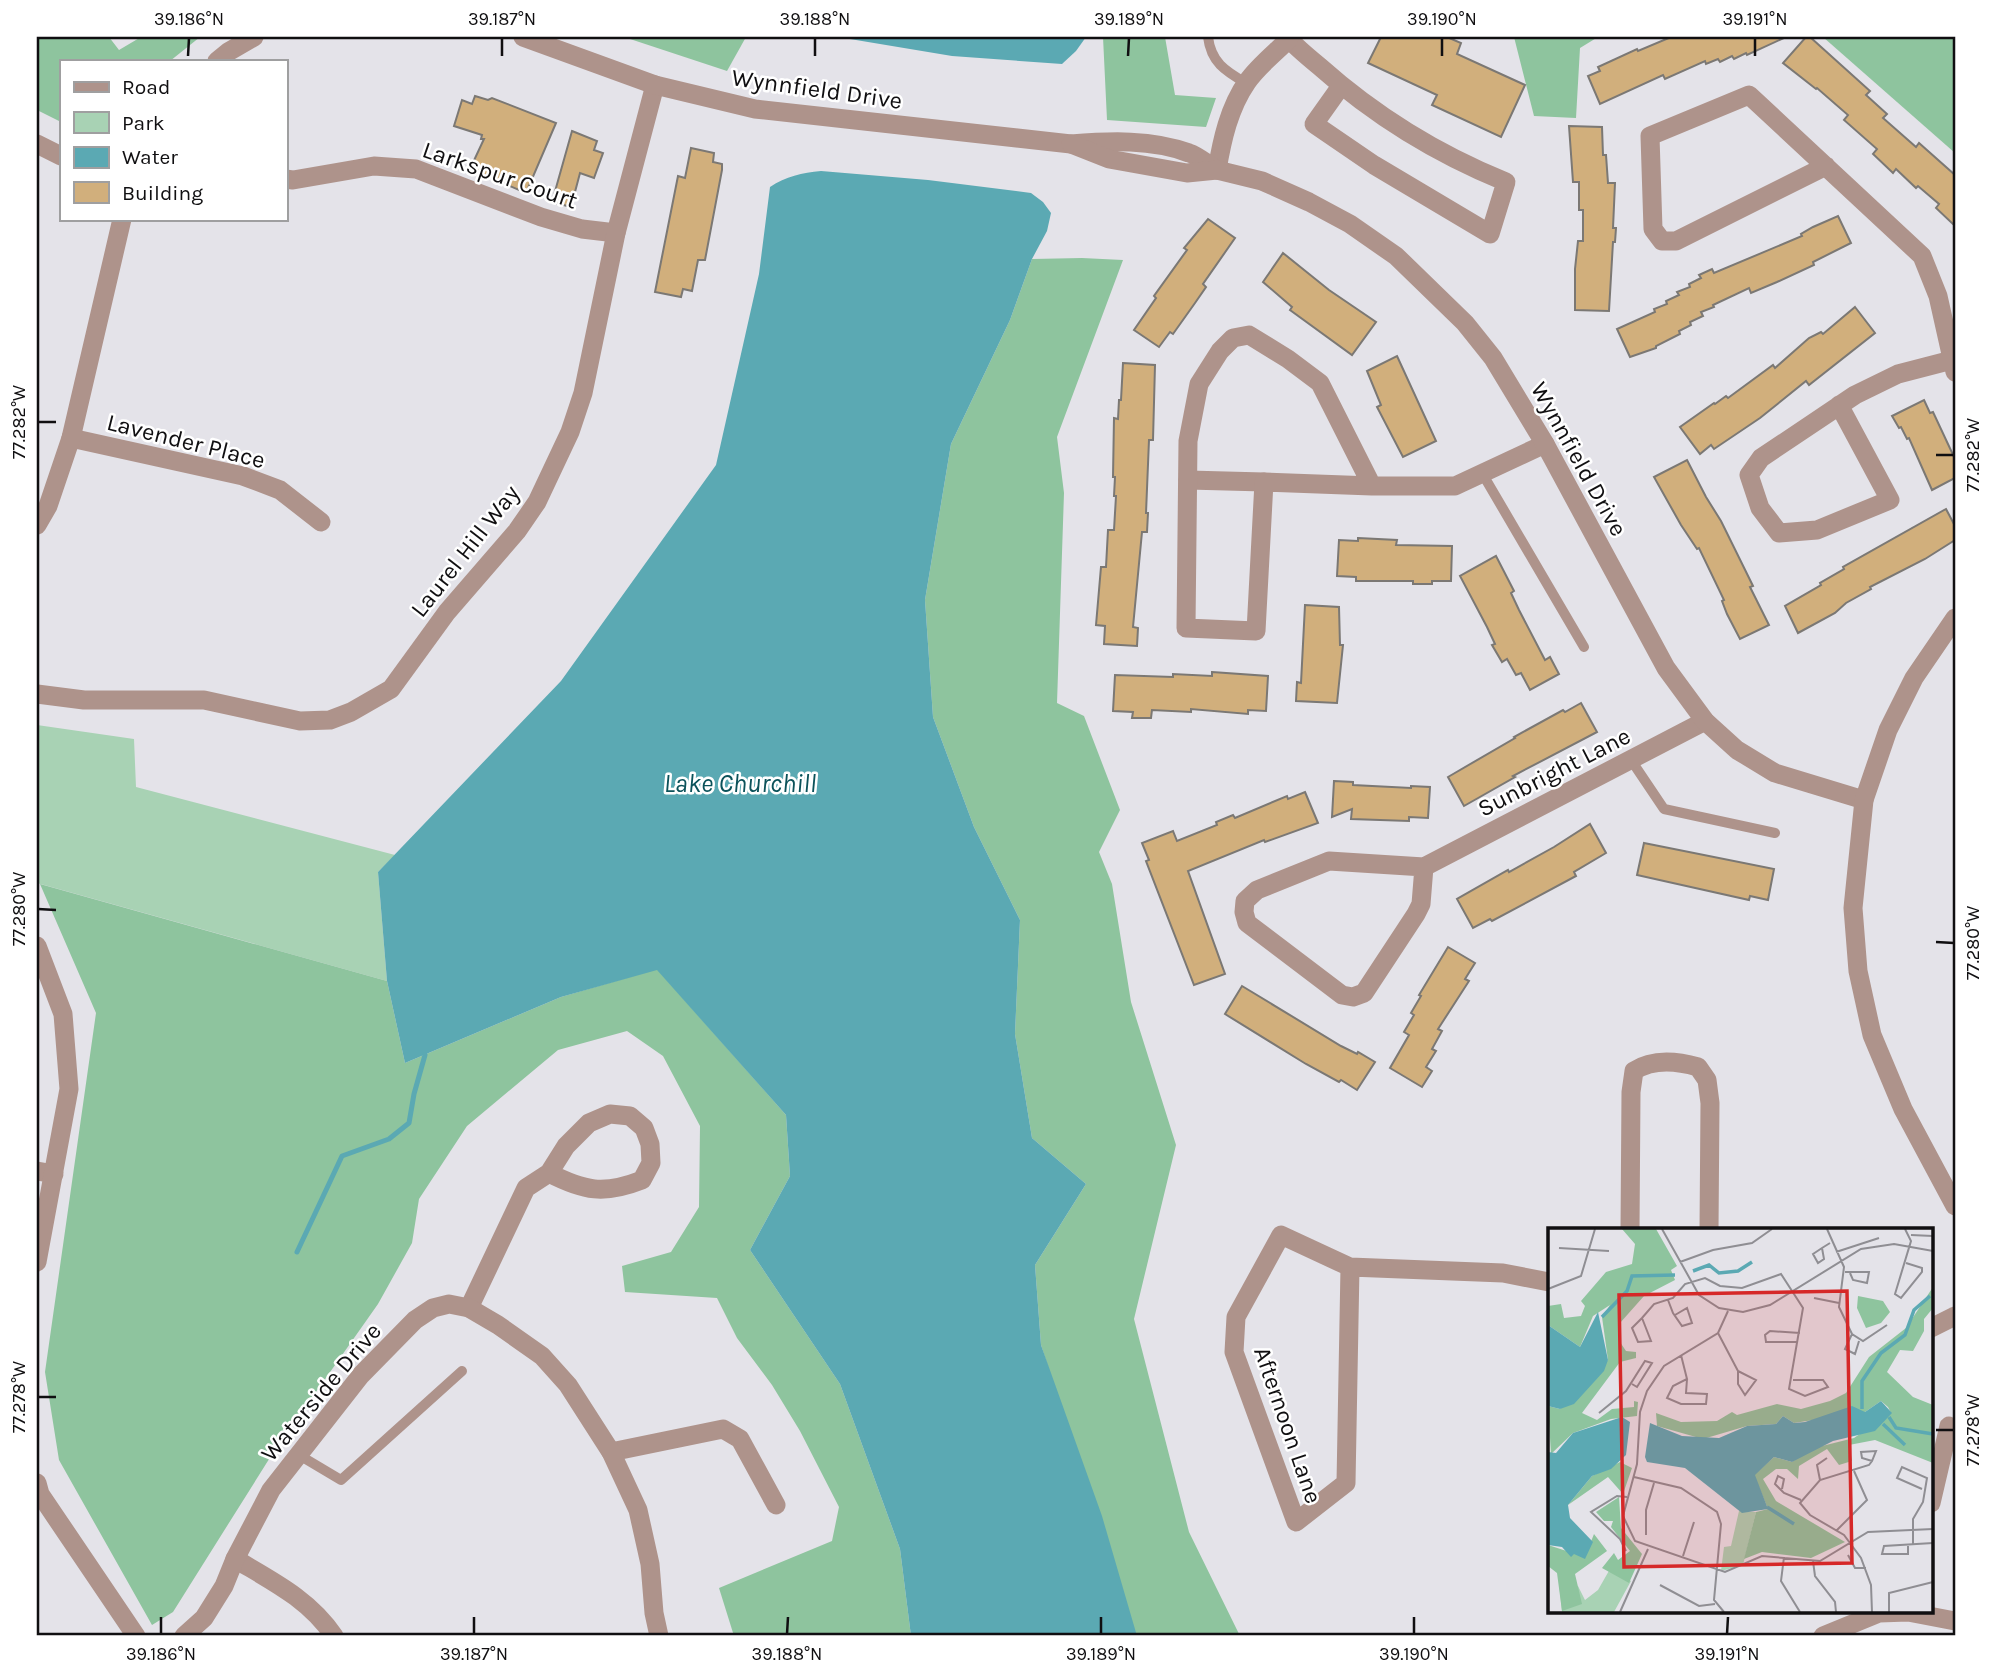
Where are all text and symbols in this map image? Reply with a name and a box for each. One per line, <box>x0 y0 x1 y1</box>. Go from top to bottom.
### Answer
text: 39.186°N <box>154 8 224 30</box>
text: 39.187°N <box>468 8 536 30</box>
text: 39.188°N <box>780 8 850 30</box>
text: 39.189°N <box>1094 8 1164 30</box>
text: 39.190°N <box>1407 8 1477 30</box>
text: 39.191°N <box>1722 8 1788 30</box>
legend <box>60 60 287 220</box>
street label: Wynnfield Drive <box>730 63 904 115</box>
text: Road <box>122 75 170 99</box>
text: Park <box>122 111 165 135</box>
street label: Larkspur Court <box>419 135 581 215</box>
text: Water <box>122 145 178 169</box>
text: Building <box>122 181 203 205</box>
street label: Wynnfield Drive <box>1525 377 1633 541</box>
text: 77.282°W <box>8 385 30 459</box>
street label: Lavender Place <box>104 408 268 474</box>
text: 77.282°W <box>1962 418 1984 492</box>
street label: Laurel Hill Way <box>405 479 525 623</box>
street label: Sunbright Lane <box>1473 721 1635 823</box>
water label: Lake Churchill <box>664 768 816 799</box>
text: 77.280°W <box>8 872 30 946</box>
text: 77.280°W <box>1962 906 1984 980</box>
inset map <box>1548 1228 1932 1614</box>
street label: Waterside Drive <box>255 1317 387 1467</box>
street label: Afternoon Lane <box>1248 1343 1328 1507</box>
text: 77.278°W <box>8 1361 30 1433</box>
text: 77.278°W <box>1962 1394 1984 1466</box>
text: 39.186°N <box>126 1643 196 1665</box>
text: 39.187°N <box>440 1643 508 1665</box>
text: 39.188°N <box>752 1643 822 1665</box>
text: 39.189°N <box>1066 1643 1136 1665</box>
text: 39.190°N <box>1379 1643 1449 1665</box>
text: 39.191°N <box>1694 1643 1760 1665</box>

